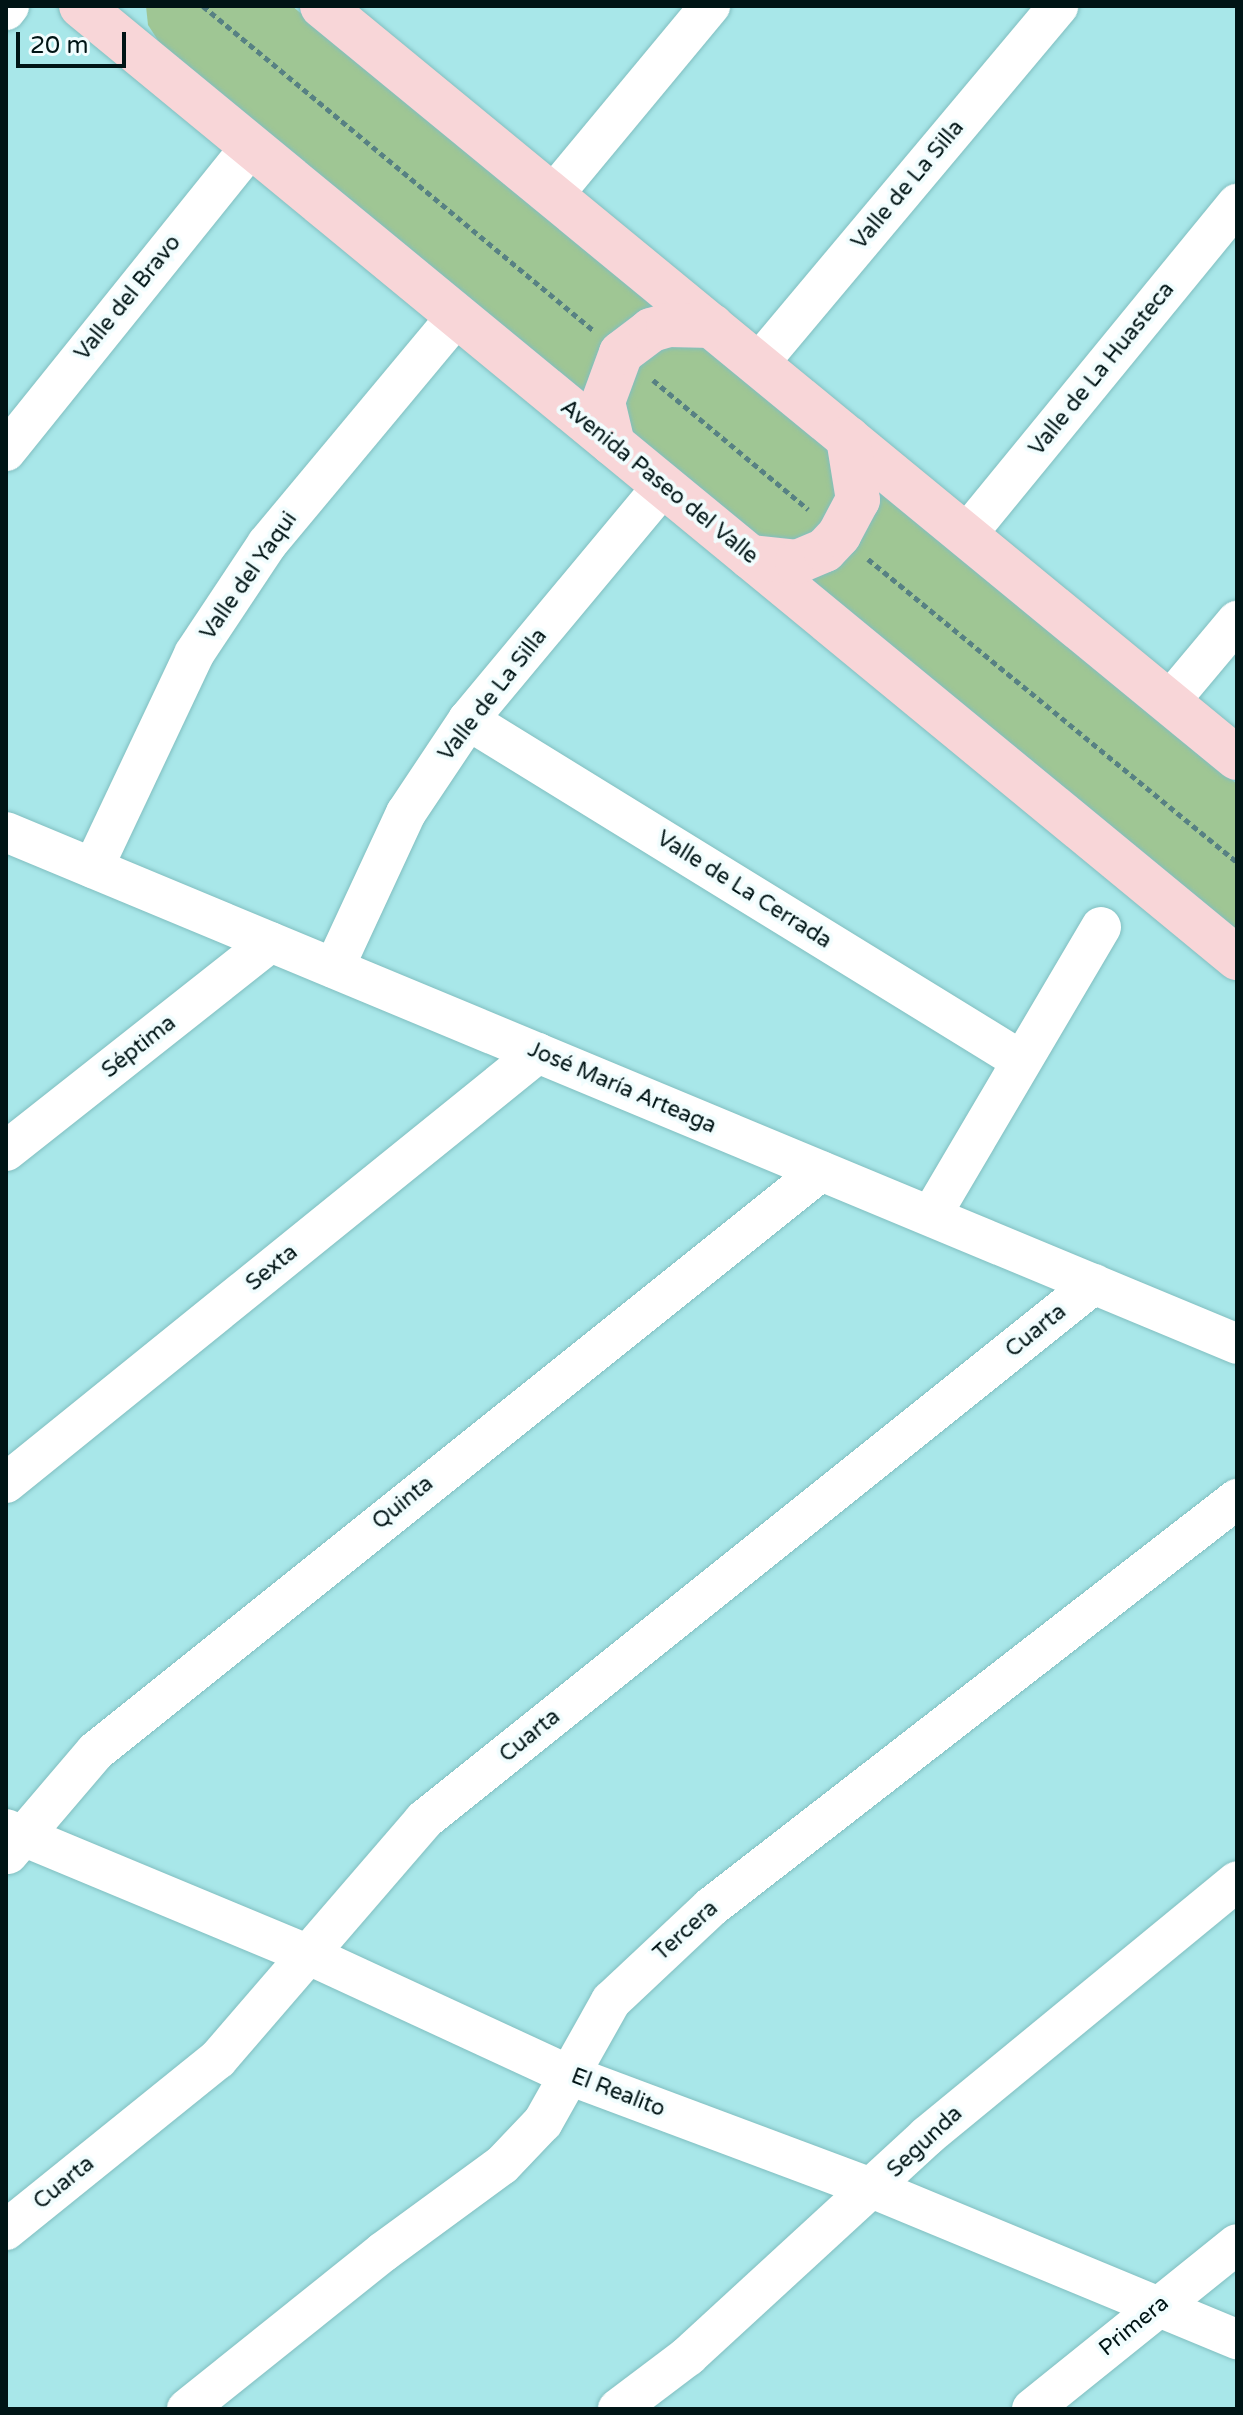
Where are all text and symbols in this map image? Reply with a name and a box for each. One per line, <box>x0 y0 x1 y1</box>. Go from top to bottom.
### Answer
scale bar <box>20 16 130 66</box>
text: 20 m <box>30 31 88 60</box>
street label: Valle de La Silla <box>846 115 970 255</box>
street label: Valle del Bravo <box>69 230 187 366</box>
street label: Valle de La Huasteca <box>1024 277 1180 461</box>
street label: Avenida Paseo del Valle <box>555 394 763 570</box>
street label: Valle del Yaqui <box>195 507 303 645</box>
street label: Valle de La Silla <box>433 624 553 766</box>
street label: Valle de La Cerrada <box>652 825 836 955</box>
street label: Séptima <box>97 1010 181 1084</box>
street label: José María Arteaga <box>524 1036 720 1140</box>
street label: Sexta <box>241 1239 303 1297</box>
street label: Cuarta <box>1000 1299 1072 1363</box>
street label: Quinta <box>367 1471 439 1535</box>
street label: Cuarta <box>494 1704 566 1768</box>
street label: Tercera <box>648 1895 724 1967</box>
street label: El Realito <box>567 2063 669 2123</box>
street label: Segunda <box>882 2101 968 2183</box>
street label: Cuarta <box>28 2151 100 2215</box>
street label: Primera <box>1094 2290 1174 2362</box>

